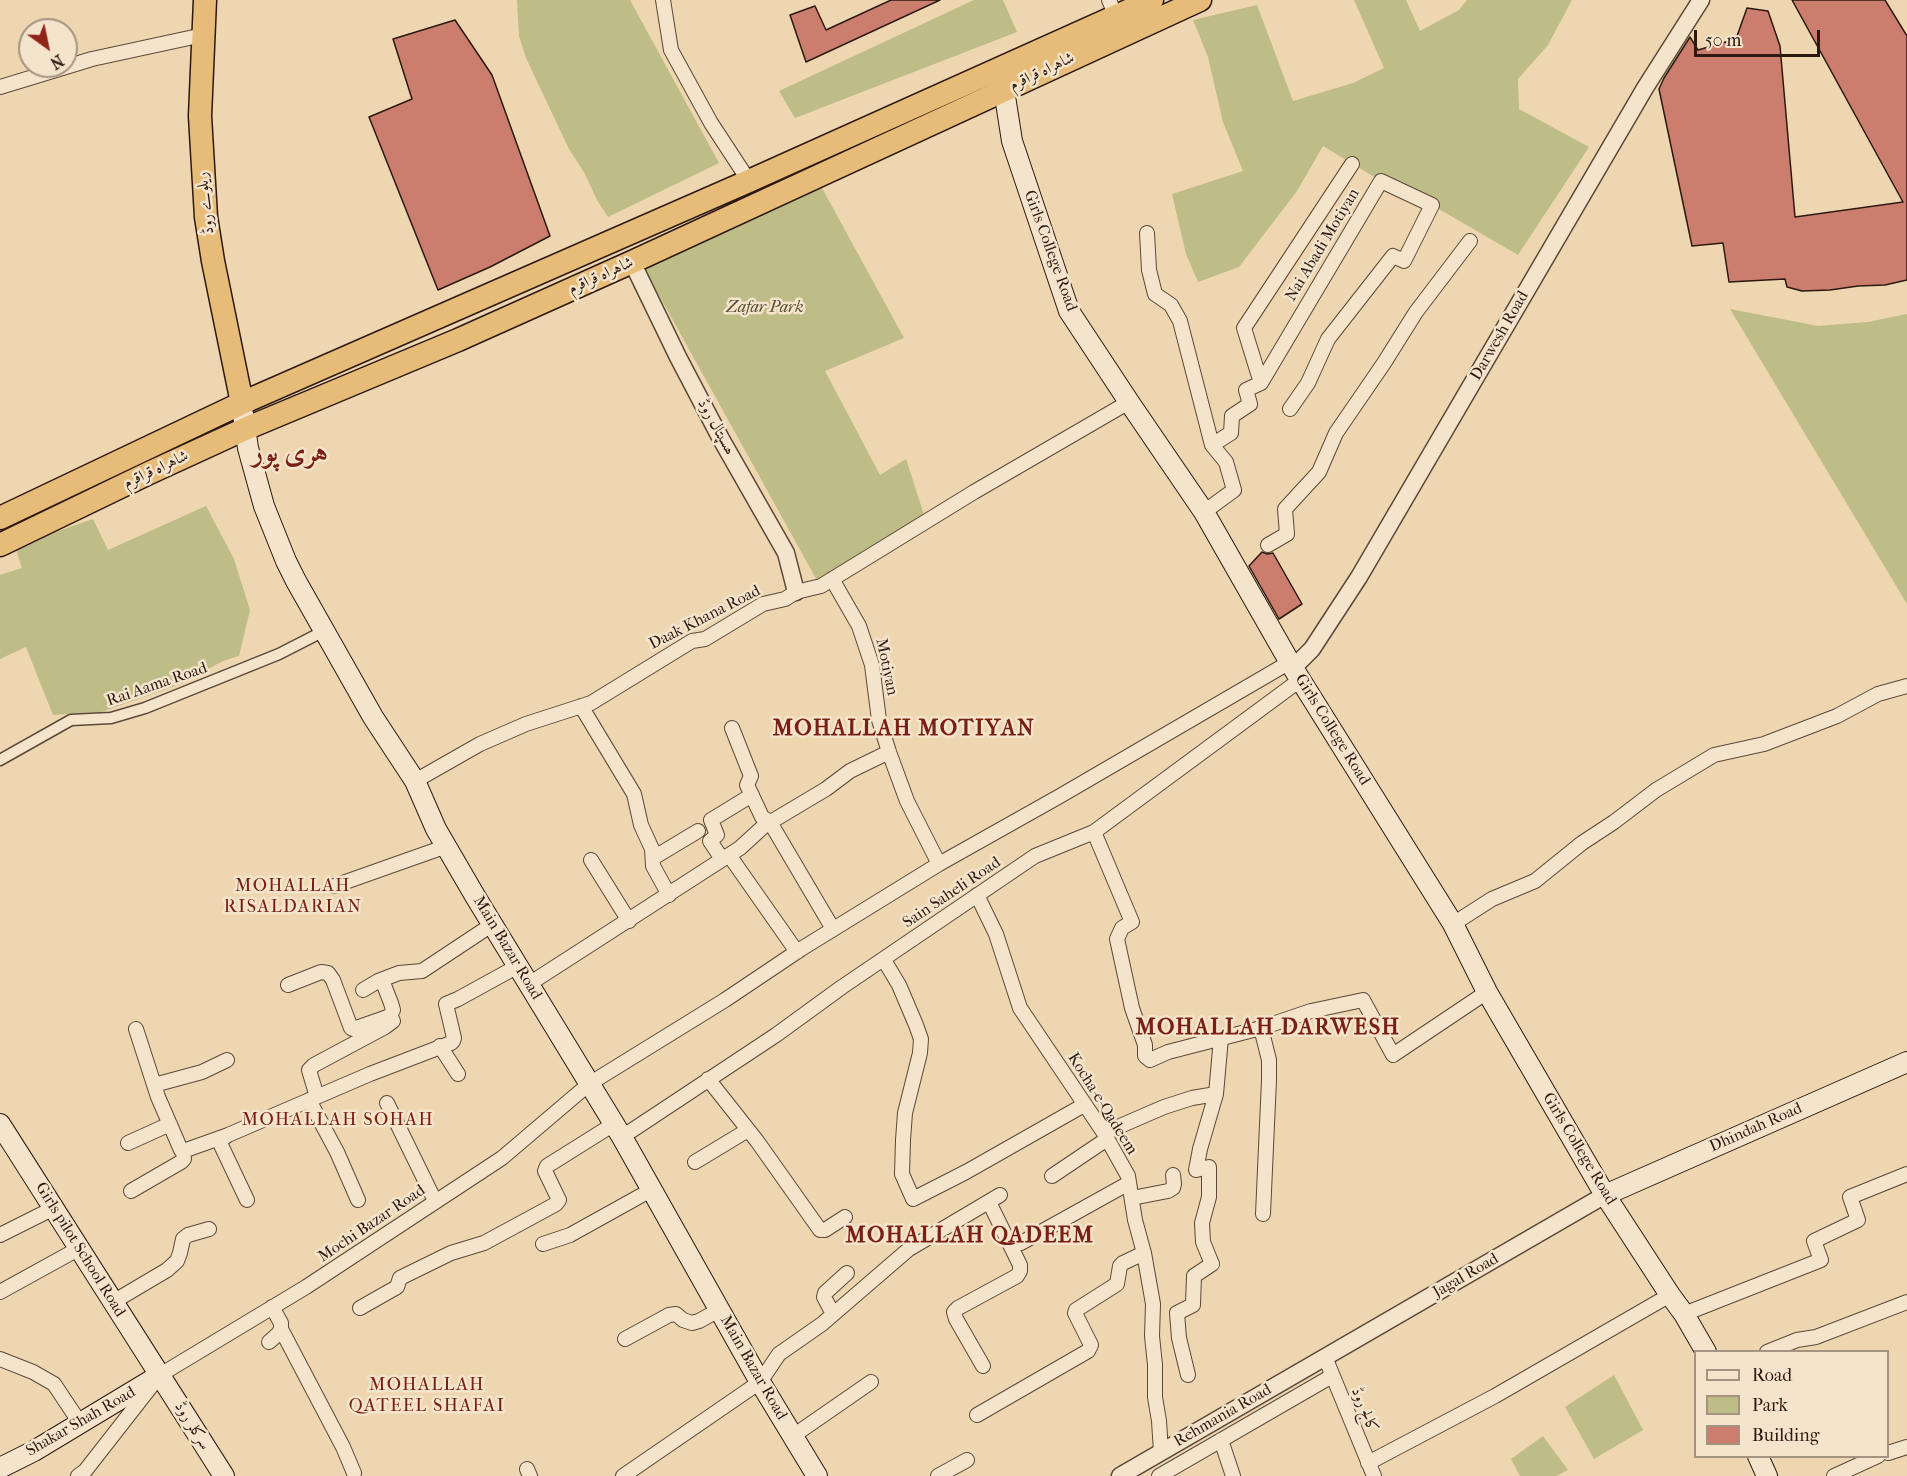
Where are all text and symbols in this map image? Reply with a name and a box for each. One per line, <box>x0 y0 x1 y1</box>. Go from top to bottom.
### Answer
north arrow <box>18 18 78 78</box>
scale bar <box>1697 18 1823 56</box>
text: 50 m <box>1705 30 1741 51</box>
street label: شاہراہ قراقرم <box>1006 49 1078 95</box>
text: N <box>47 51 67 73</box>
street label: ریلوے روڈ <box>193 171 219 235</box>
street label: Nai Abadi Motiyan <box>1282 185 1364 305</box>
street label: Girls College Road <box>1019 188 1081 314</box>
street label: شاہراہ قراقرم <box>565 253 637 299</box>
street label: Darwesh Road <box>1467 288 1533 384</box>
park label: Zafar Park <box>726 298 804 318</box>
street label: ھسپتال روڈ <box>693 396 739 458</box>
district label: ہری پور <box>252 437 328 471</box>
street label: شاہراہ قراقرم <box>120 447 192 493</box>
street label: Daak Khana Road <box>646 582 764 654</box>
street label: Motiyan <box>871 637 901 697</box>
street label: Rai Aama Road <box>104 659 210 711</box>
street label: Girls College Road <box>1290 671 1374 789</box>
district label: MOHALLAH MOTIYAN <box>773 717 1035 743</box>
street label: Sain Saheli Road <box>899 853 1005 933</box>
district label: MOHALLAH RISALDARIAN <box>224 876 362 918</box>
street label: Main Bazar Road <box>468 893 546 1003</box>
district label: MOHALLAH DARWESH <box>1136 1016 1400 1042</box>
street label: Kocha-e-Qadeem <box>1063 1049 1141 1159</box>
street label: Girls College Road <box>1538 1089 1620 1209</box>
street label: Dhindah Road <box>1707 1099 1805 1157</box>
district label: MOHALLAH SOHAH <box>242 1110 434 1132</box>
street label: Girls pilot School Road <box>31 1179 129 1321</box>
street label: Mochi Bazar Road <box>315 1181 429 1267</box>
district label: MOHALLAH QADEEM <box>846 1224 1094 1250</box>
street label: Jagal Road <box>1430 1250 1502 1302</box>
street label: Main Bazar Road <box>715 1312 791 1424</box>
legend <box>1694 1350 1889 1458</box>
text: Road <box>1752 1365 1792 1386</box>
district label: MOHALLAH QATEEL SHAFAI <box>349 1375 505 1418</box>
street label: Rehmania Road <box>1171 1380 1275 1452</box>
street label: Shakar Shah Road <box>23 1383 139 1461</box>
street label: کالج روڈ <box>1346 1385 1382 1435</box>
text: Park <box>1752 1395 1788 1416</box>
street label: سرکلر روڈ <box>170 1398 214 1454</box>
text: Building <box>1752 1425 1819 1446</box>

